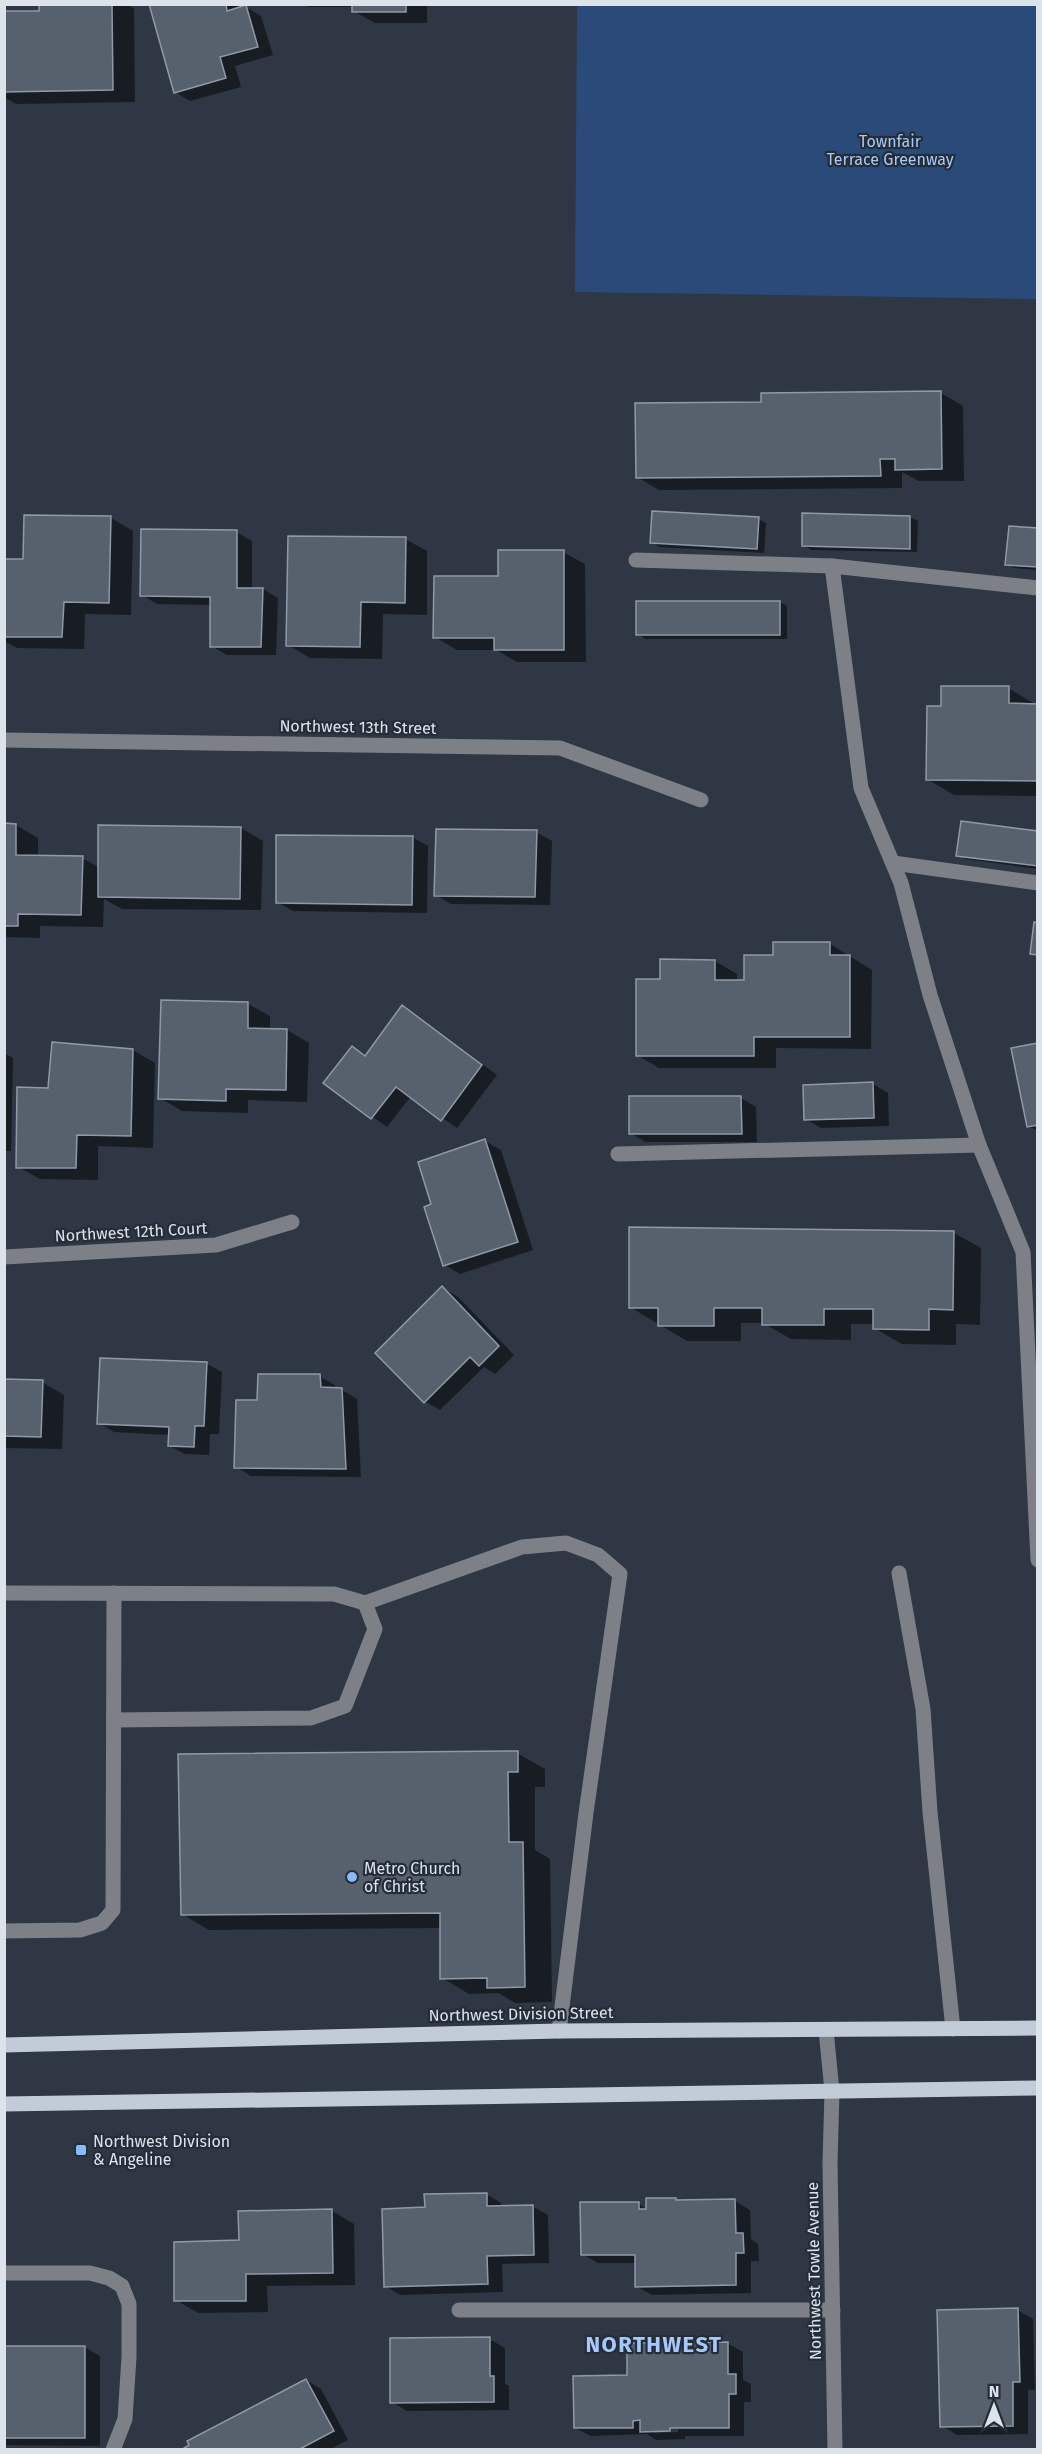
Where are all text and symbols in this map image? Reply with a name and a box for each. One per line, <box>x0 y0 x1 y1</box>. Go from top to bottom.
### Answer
park label: Townfair Terrace Greenway <box>826 132 954 169</box>
street label: Northwest 13th Street <box>279 716 437 738</box>
street label: Northwest 12th Court <box>54 1219 208 1245</box>
place label: Metro Church of Christ <box>364 1859 460 1896</box>
marker: Metro Church of Christ <box>345 1870 359 1884</box>
street label: Northwest Division Street <box>428 2003 614 2025</box>
place label: Northwest Division & Angeline <box>93 2132 230 2169</box>
marker: Northwest Division & Angeline <box>74 2143 88 2157</box>
street label: Northwest Towle Avenue <box>803 2182 825 2360</box>
district label: NORTHWEST <box>586 2331 722 2358</box>
north arrow <box>964 2376 1024 2436</box>
text: N <box>989 2382 999 2401</box>

